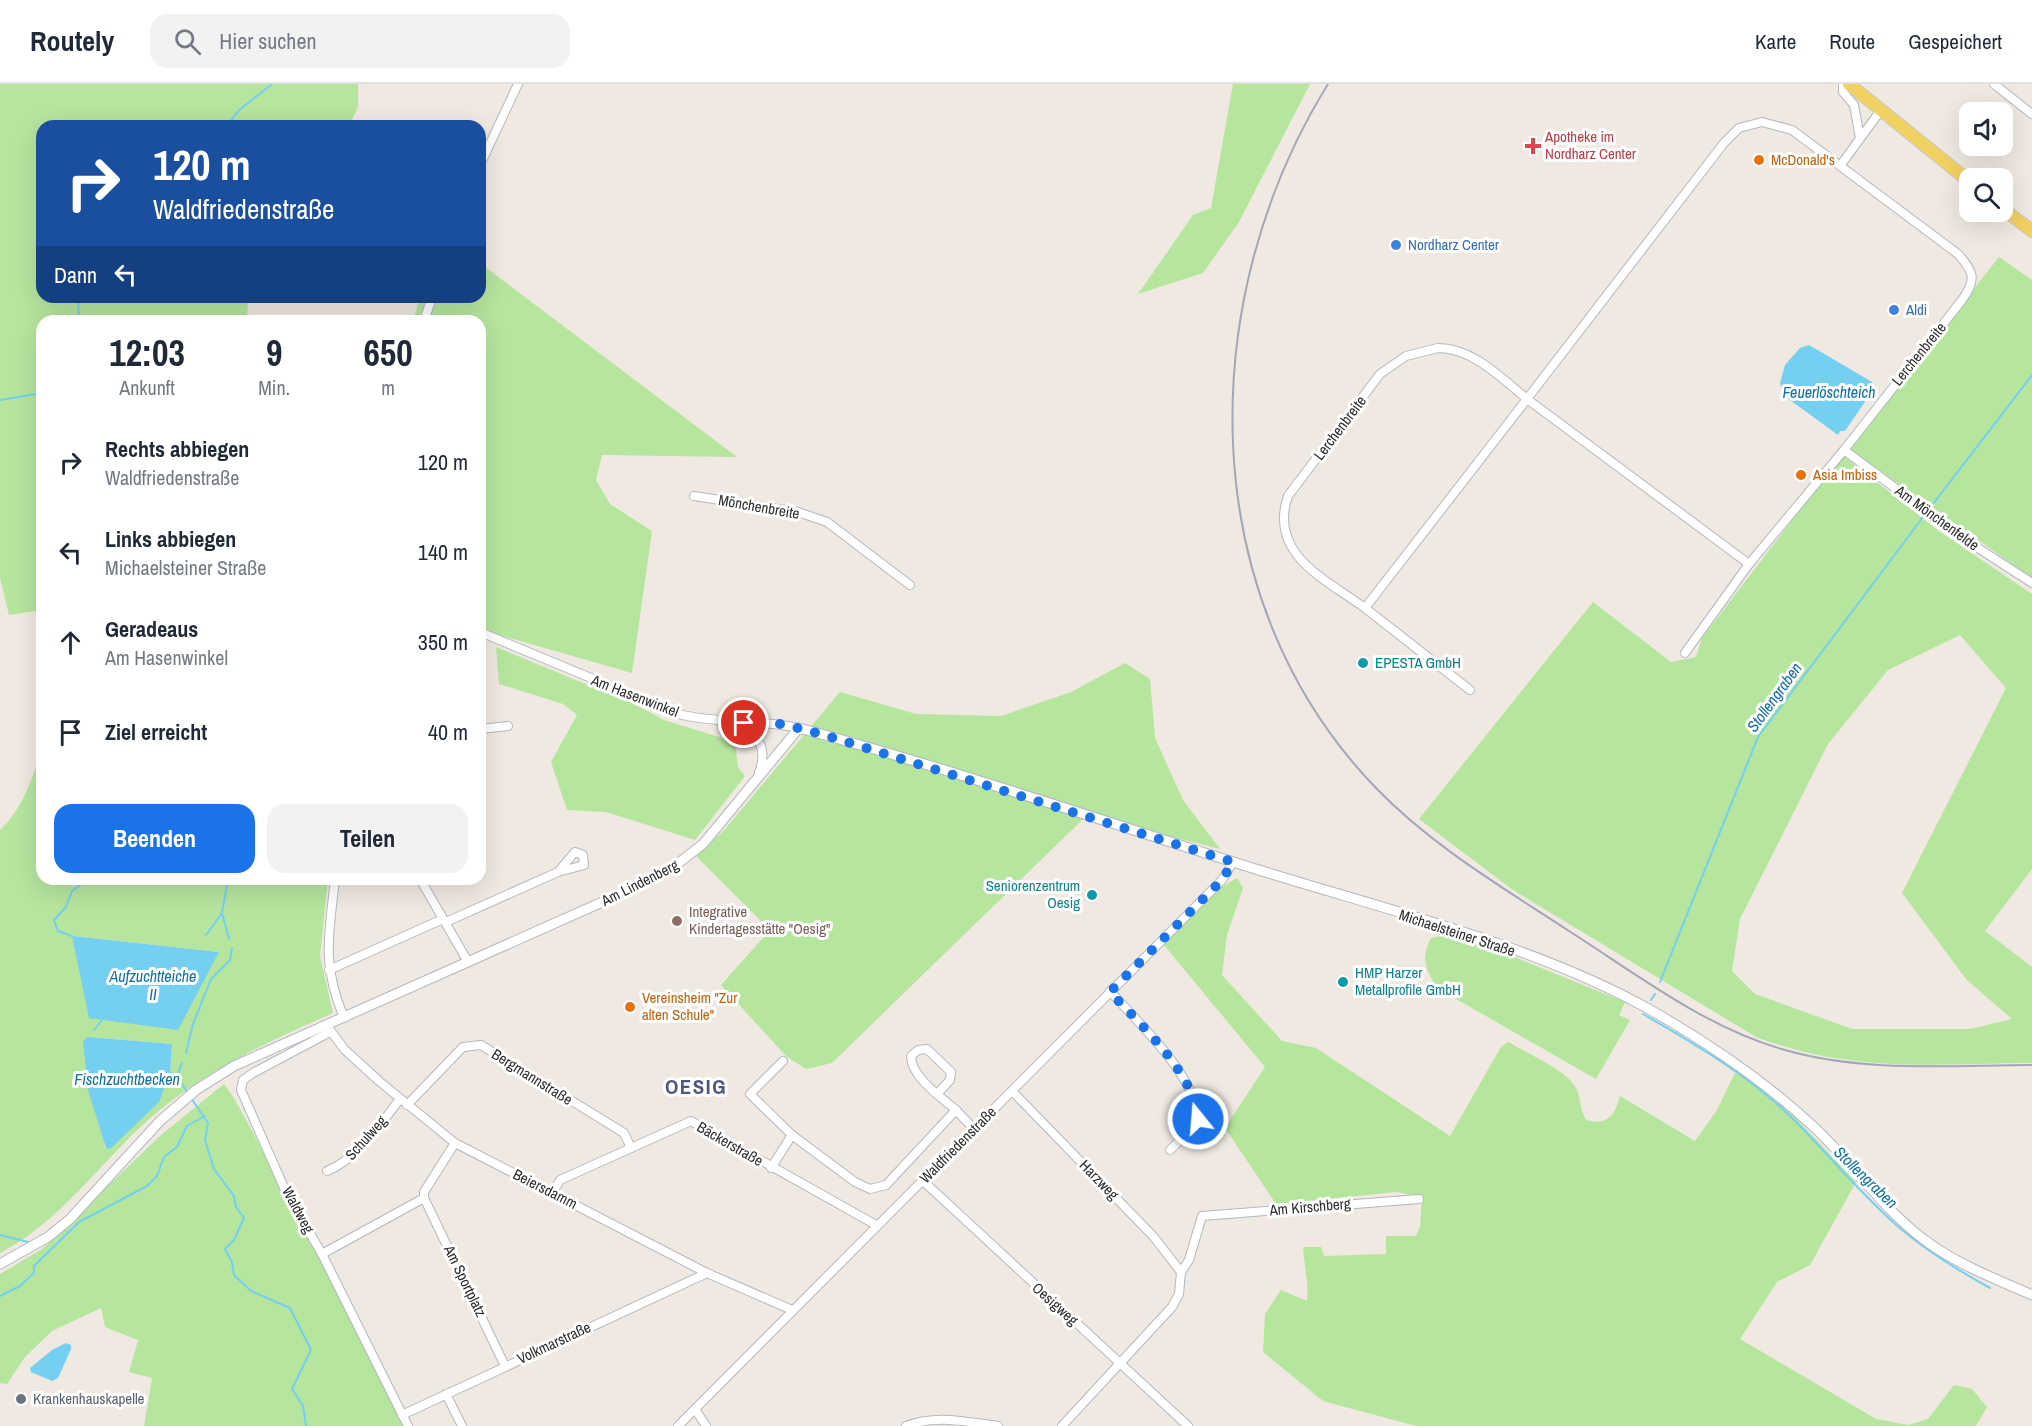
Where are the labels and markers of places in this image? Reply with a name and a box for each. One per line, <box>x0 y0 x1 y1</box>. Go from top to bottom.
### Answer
place label: Apotheke im Nordharz Center <box>1544 126 1636 164</box>
marker: Apotheke im Nordharz Center <box>1526 139 1540 153</box>
place label: McDonald's <box>1771 149 1835 170</box>
marker: McDonald's <box>1752 153 1766 167</box>
place label: Nordharz Center <box>1408 234 1499 255</box>
marker: Nordharz Center <box>1389 238 1403 252</box>
place label: Aldi <box>1905 299 1927 320</box>
marker: Aldi <box>1887 303 1901 317</box>
place label: Asia Imbiss <box>1812 464 1877 485</box>
marker: Asia Imbiss <box>1794 468 1808 482</box>
place label: EPESTA GmbH <box>1375 652 1461 673</box>
marker: EPESTA GmbH <box>1356 656 1370 670</box>
pin <box>718 697 769 748</box>
place label: Seniorenzentrum Oesig <box>986 875 1080 913</box>
marker: Seniorenzentrum Oesig <box>1085 888 1099 902</box>
place label: Integrative Kindertagesstätte "Oesig" <box>689 901 830 939</box>
marker: Integrative Kindertagesstätte "Oesig" <box>670 914 684 928</box>
place label: HMP Harzer Metallprofile GmbH <box>1355 962 1461 1000</box>
marker: HMP Harzer Metallprofile GmbH <box>1336 975 1350 989</box>
place label: Vereinsheim "Zur alten Schule" <box>642 987 737 1025</box>
marker: Vereinsheim "Zur alten Schule" <box>623 1000 637 1014</box>
place label: Krankenhauskapelle <box>33 1388 145 1409</box>
marker: Krankenhauskapelle <box>14 1392 28 1406</box>

